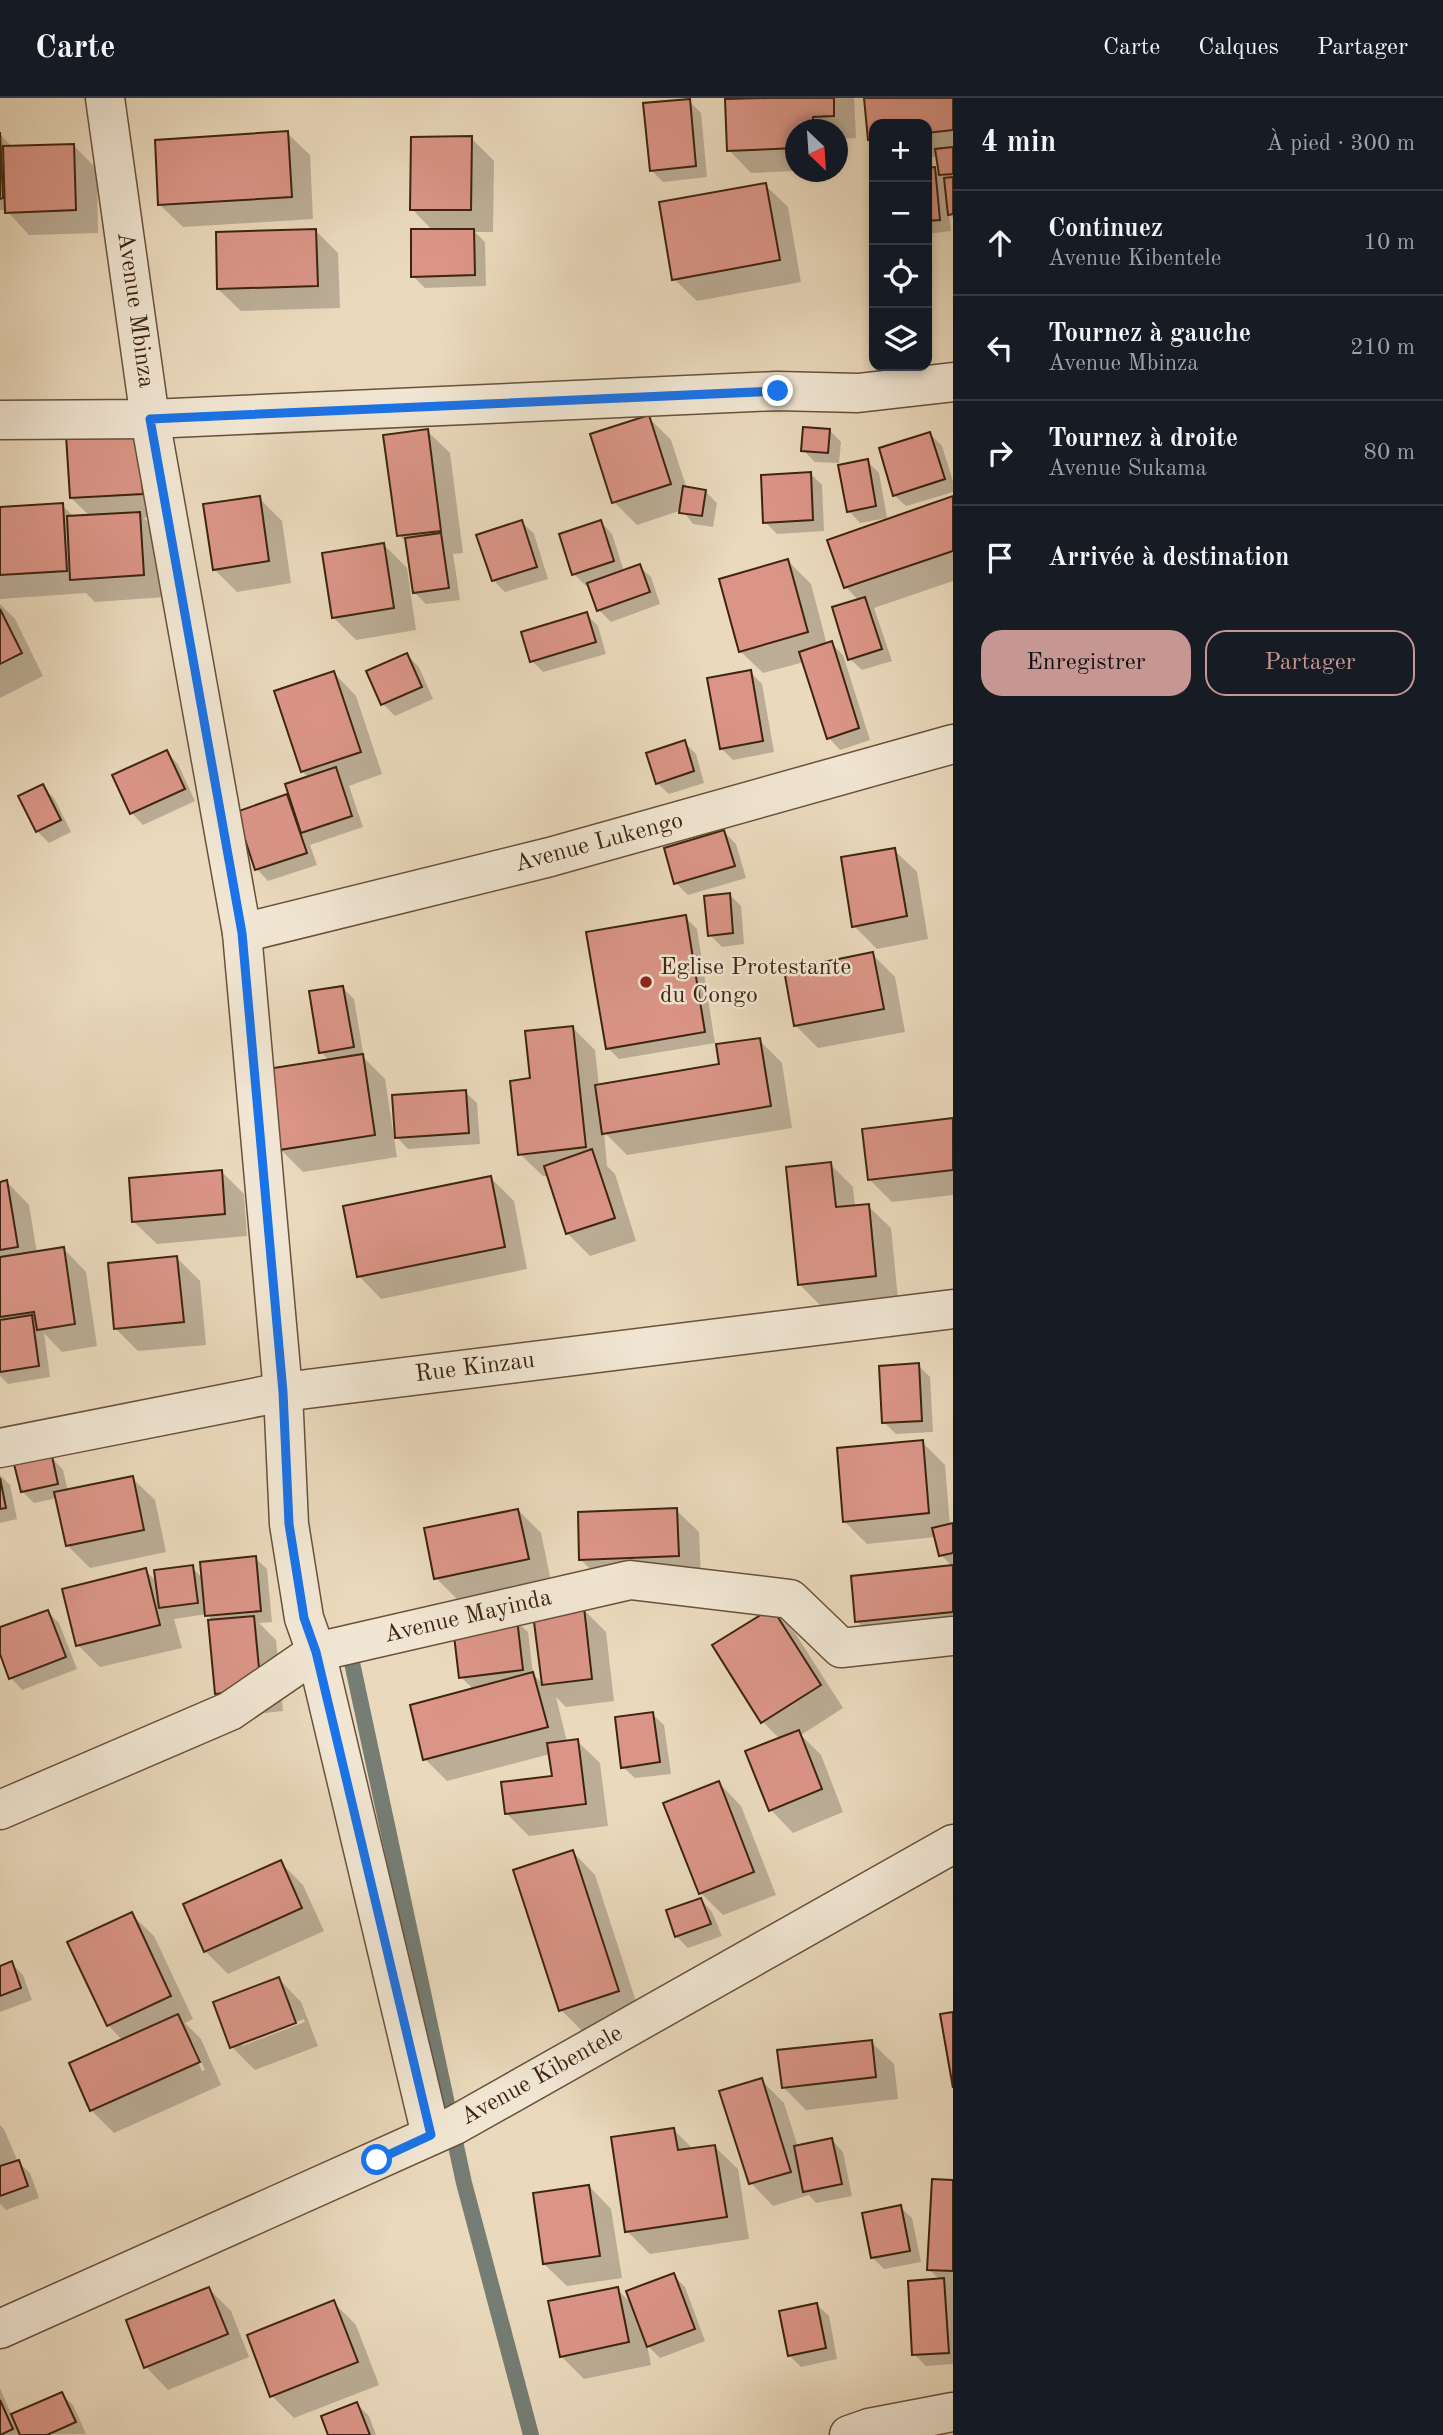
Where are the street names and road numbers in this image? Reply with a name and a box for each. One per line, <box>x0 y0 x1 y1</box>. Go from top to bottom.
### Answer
street label: Avenue Mbinza <box>112 230 158 390</box>
street label: Avenue Lukengo <box>512 809 686 877</box>
street label: Rue Kinzau <box>414 1349 536 1387</box>
street label: Avenue Mayinda <box>382 1586 554 1648</box>
street label: Avenue Kibentele <box>457 2022 627 2130</box>

